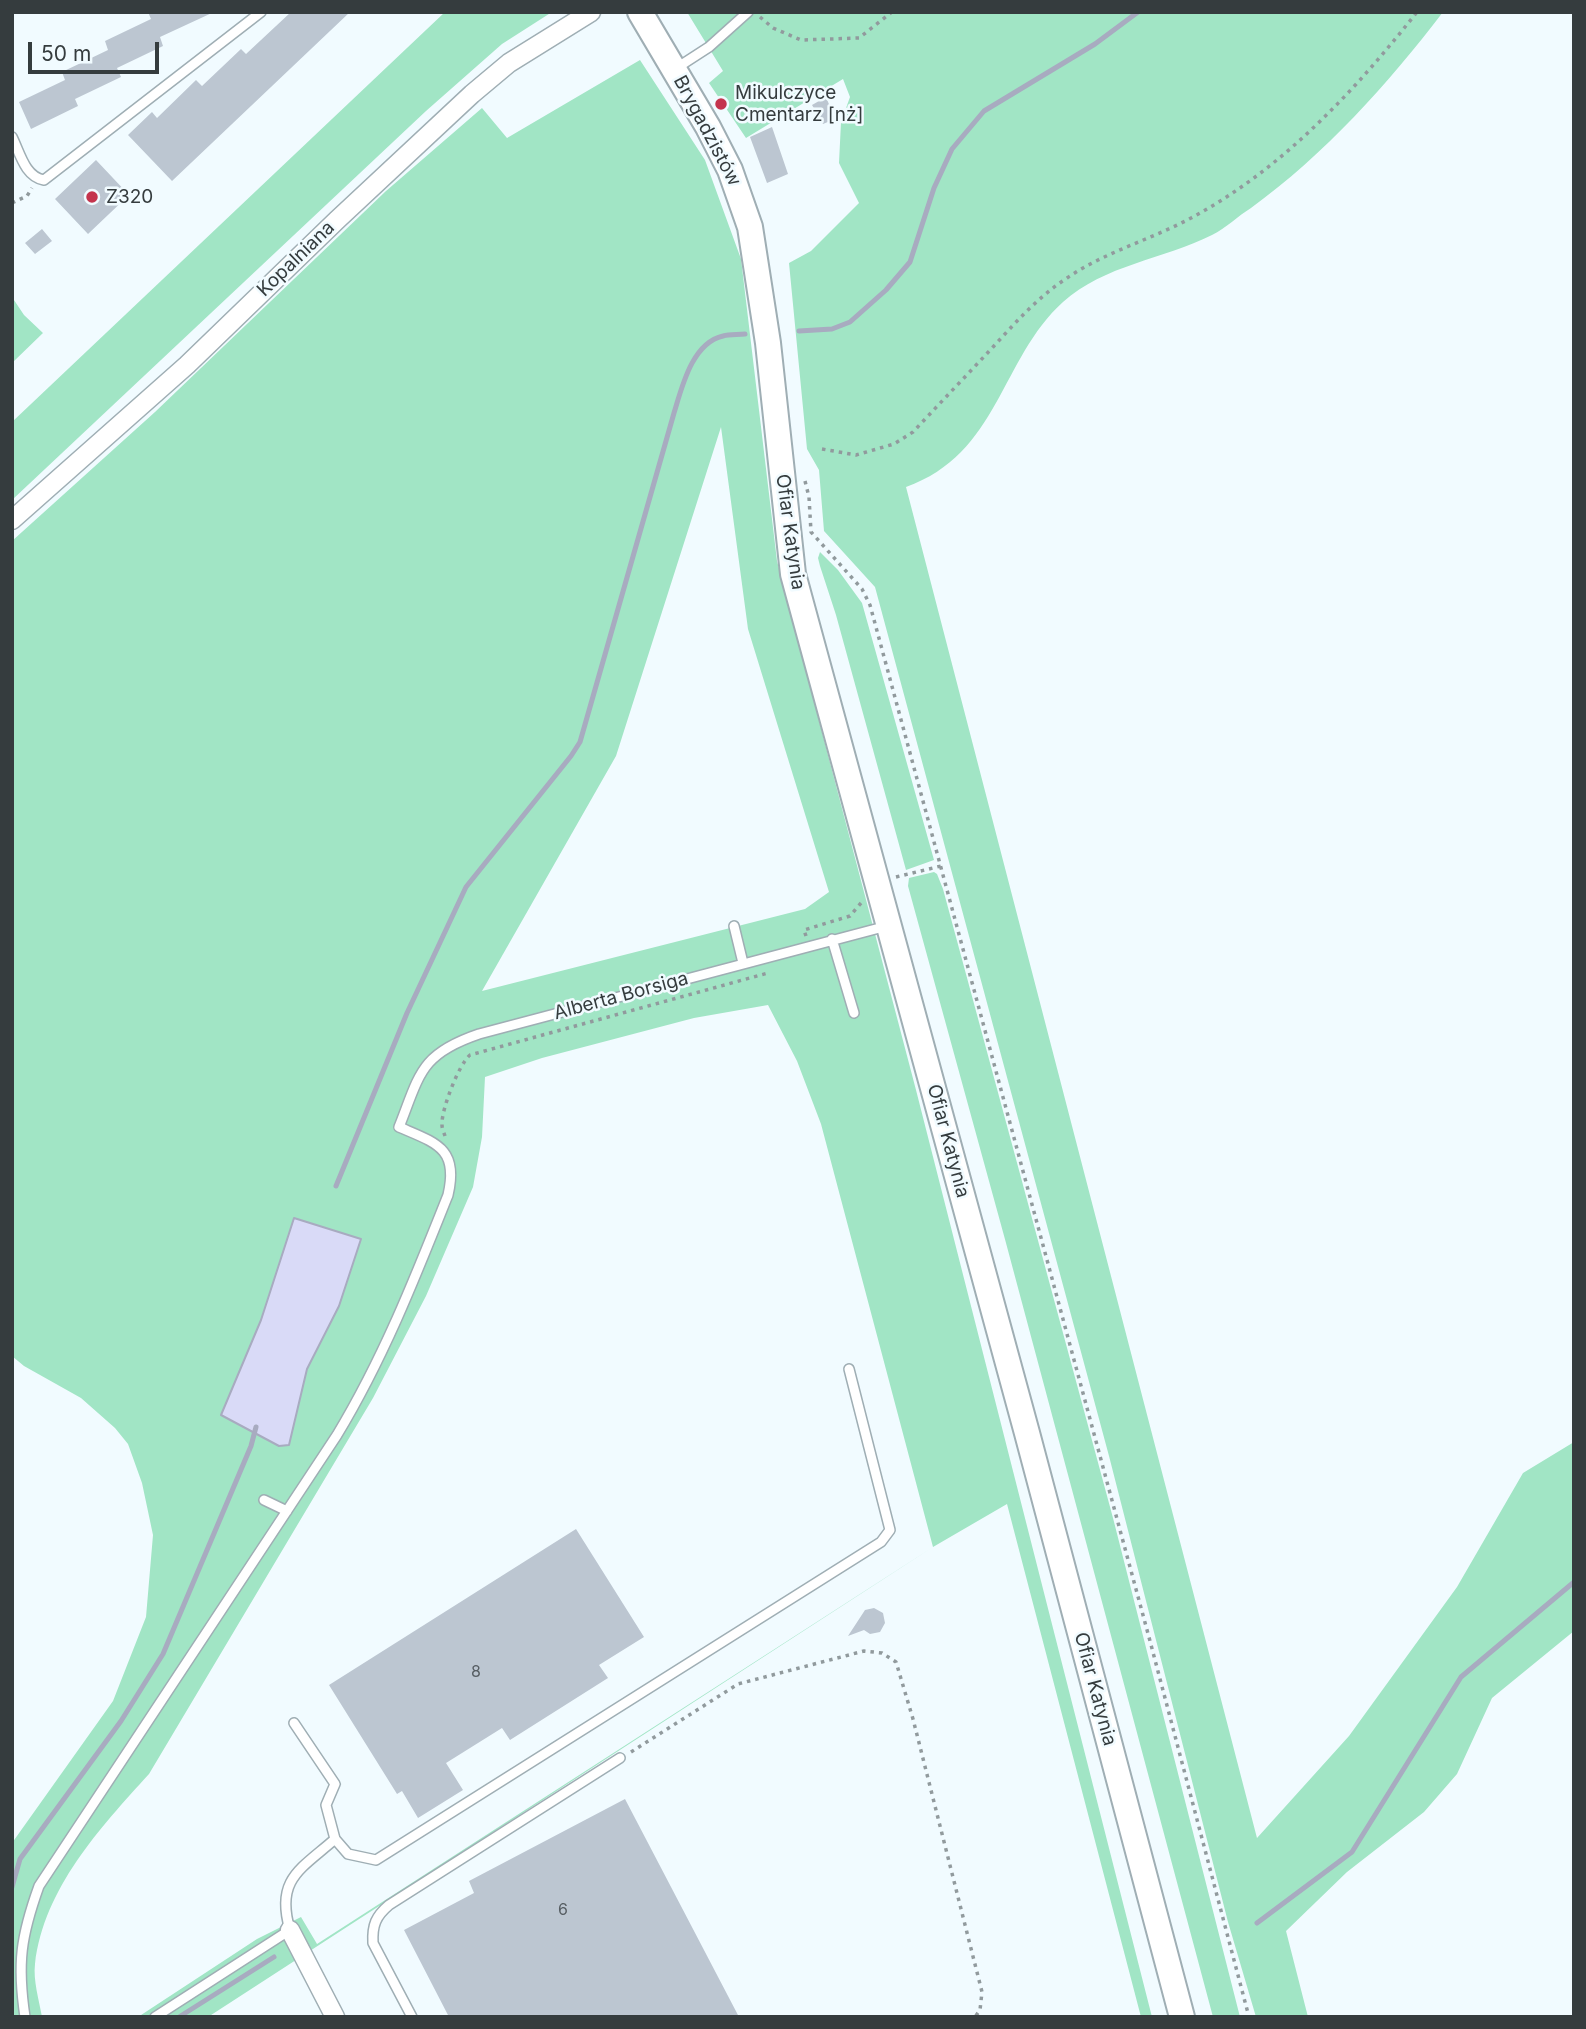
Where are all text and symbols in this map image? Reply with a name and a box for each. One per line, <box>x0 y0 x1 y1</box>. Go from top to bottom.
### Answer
scale bar <box>32 28 163 72</box>
text: 50 m <box>41 41 91 66</box>
street label: Brygadzistów <box>668 72 746 190</box>
place label: Mikulczyce Cmentarz [nż] <box>735 82 863 126</box>
marker: Mikulczyce Cmentarz [nż] <box>713 96 729 112</box>
place label: Z320 <box>106 186 153 208</box>
marker: Z320 <box>84 189 100 205</box>
street label: Kopalniana <box>253 216 339 302</box>
street label: Ofiar Katynia <box>771 473 809 591</box>
street label: Alberta Borsiga <box>551 967 691 1025</box>
street label: Ofiar Katynia <box>922 1082 974 1200</box>
street label: Ofiar Katynia <box>1069 1630 1121 1748</box>
house number: 8 <box>471 1662 481 1682</box>
house number: 6 <box>558 1900 568 1920</box>

